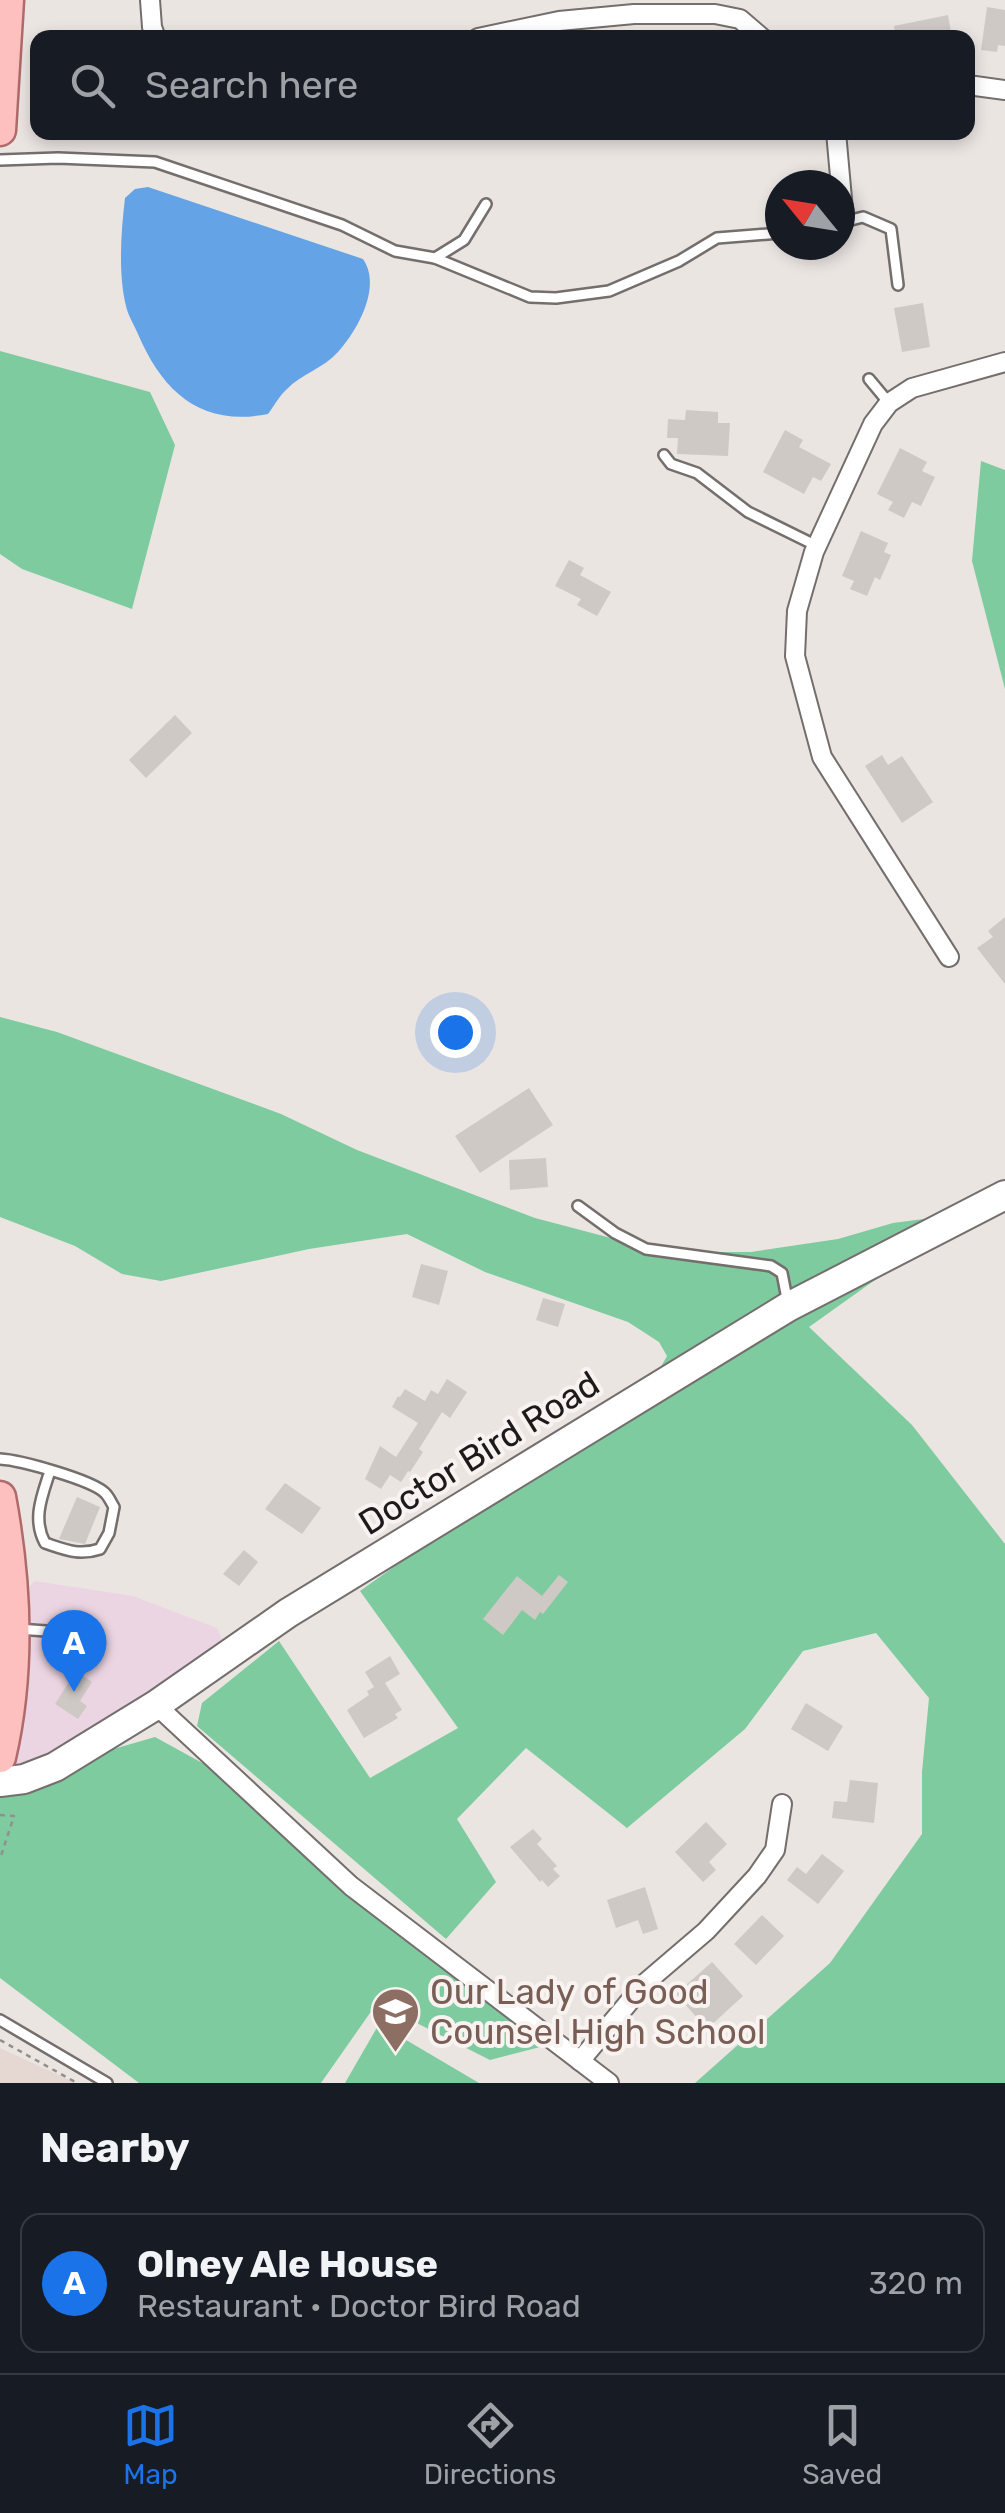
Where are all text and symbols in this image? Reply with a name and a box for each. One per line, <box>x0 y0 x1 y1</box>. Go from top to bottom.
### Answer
search box <box>30 30 975 140</box>
icon: search <box>65 58 120 113</box>
text: Search here <box>145 62 358 108</box>
north arrow <box>765 170 855 260</box>
your location <box>430 1007 481 1058</box>
street label: Doctor Bird Road <box>351 1362 607 1544</box>
pin: A <box>42 1610 106 1692</box>
place label: Our Lady of Good Counsel High School <box>430 1971 766 2053</box>
school or university icon: Our Lady of Good Counsel High School <box>369 1986 421 2054</box>
text: Nearby <box>40 2123 190 2173</box>
text: Olney Ale House <box>137 2241 438 2287</box>
text: A <box>63 2264 86 2302</box>
text: 320 m <box>868 2264 963 2302</box>
text: Restaurant · Doctor Bird Road <box>137 2287 581 2325</box>
tab: Map <box>123 2398 178 2491</box>
tab: Directions <box>424 2398 556 2491</box>
tab: Saved <box>802 2398 882 2491</box>

